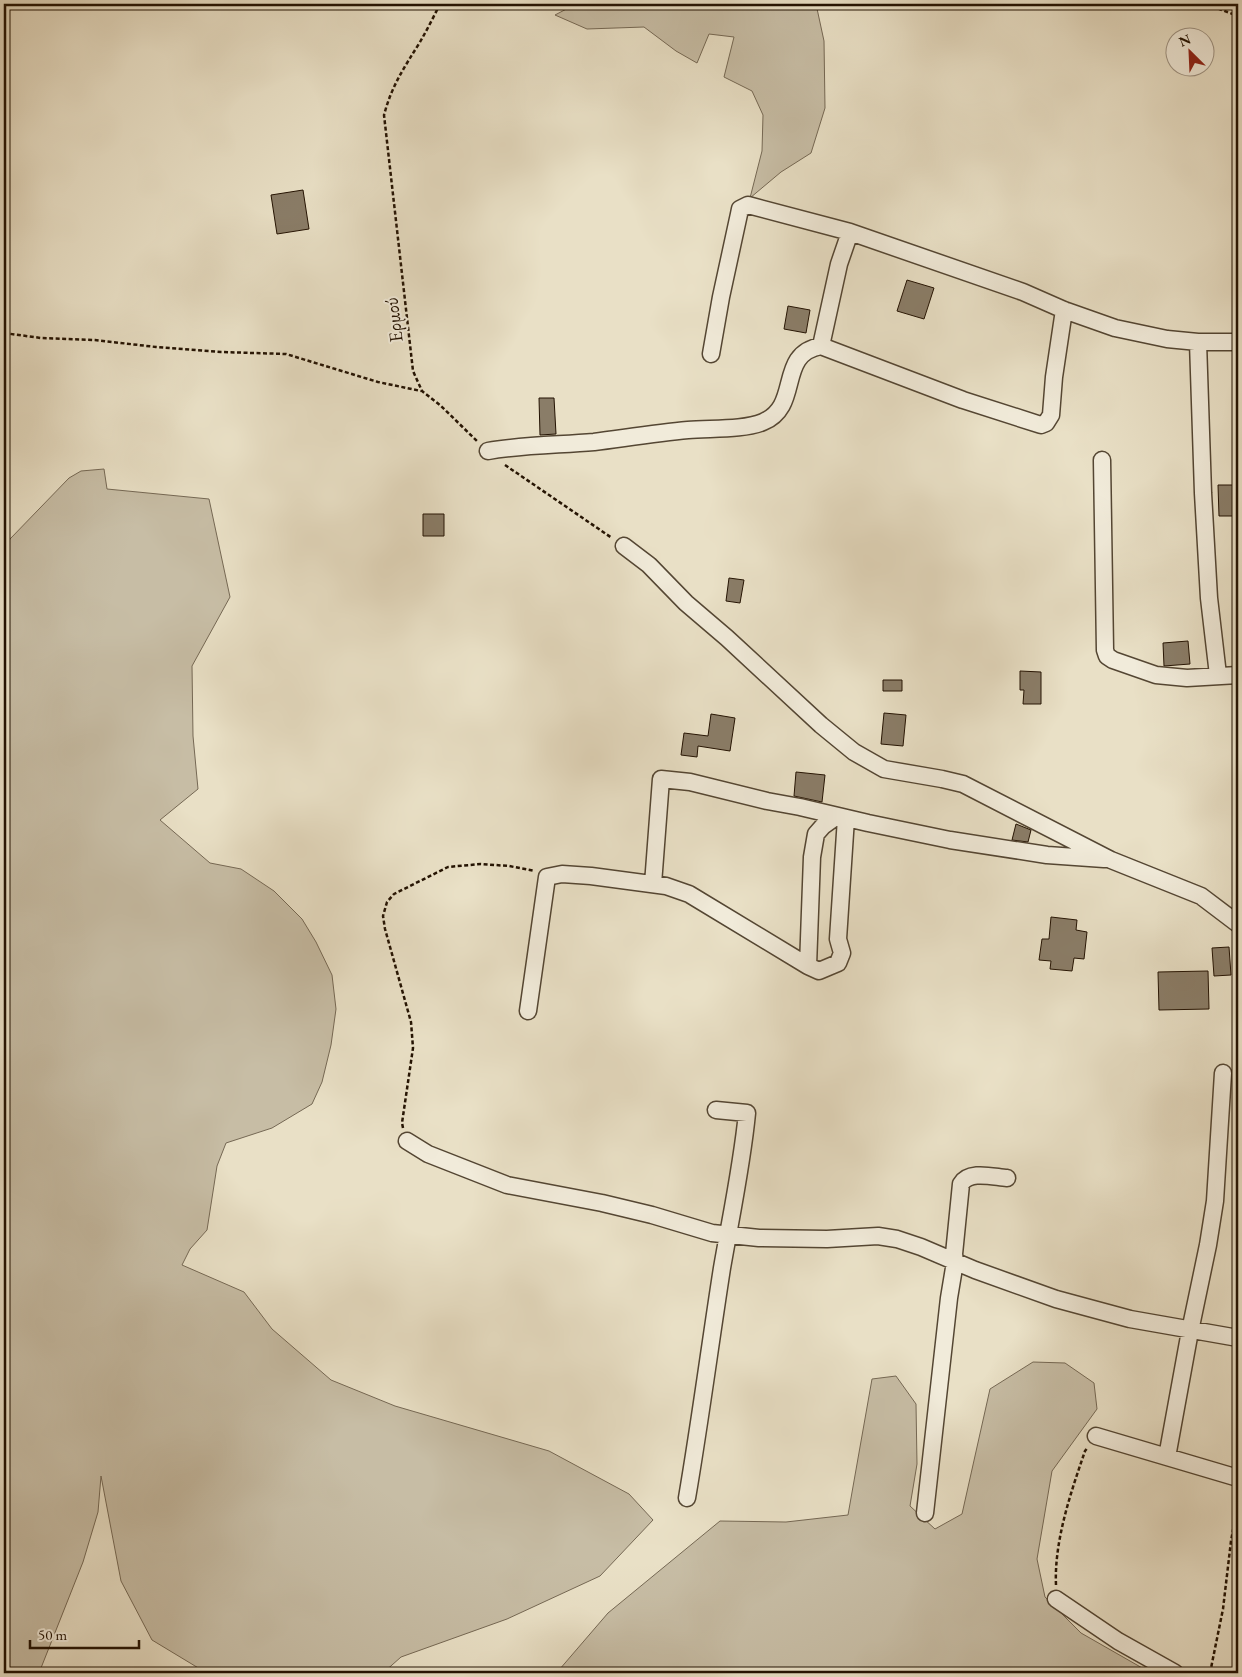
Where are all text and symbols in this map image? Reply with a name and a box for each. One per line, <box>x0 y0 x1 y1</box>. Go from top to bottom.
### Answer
north arrow <box>1164 28 1214 78</box>
text: N <box>1176 29 1194 51</box>
street label: Ερμού <box>378 296 409 344</box>
scale bar <box>30 1617 139 1649</box>
text: 50 m <box>38 1625 67 1644</box>

